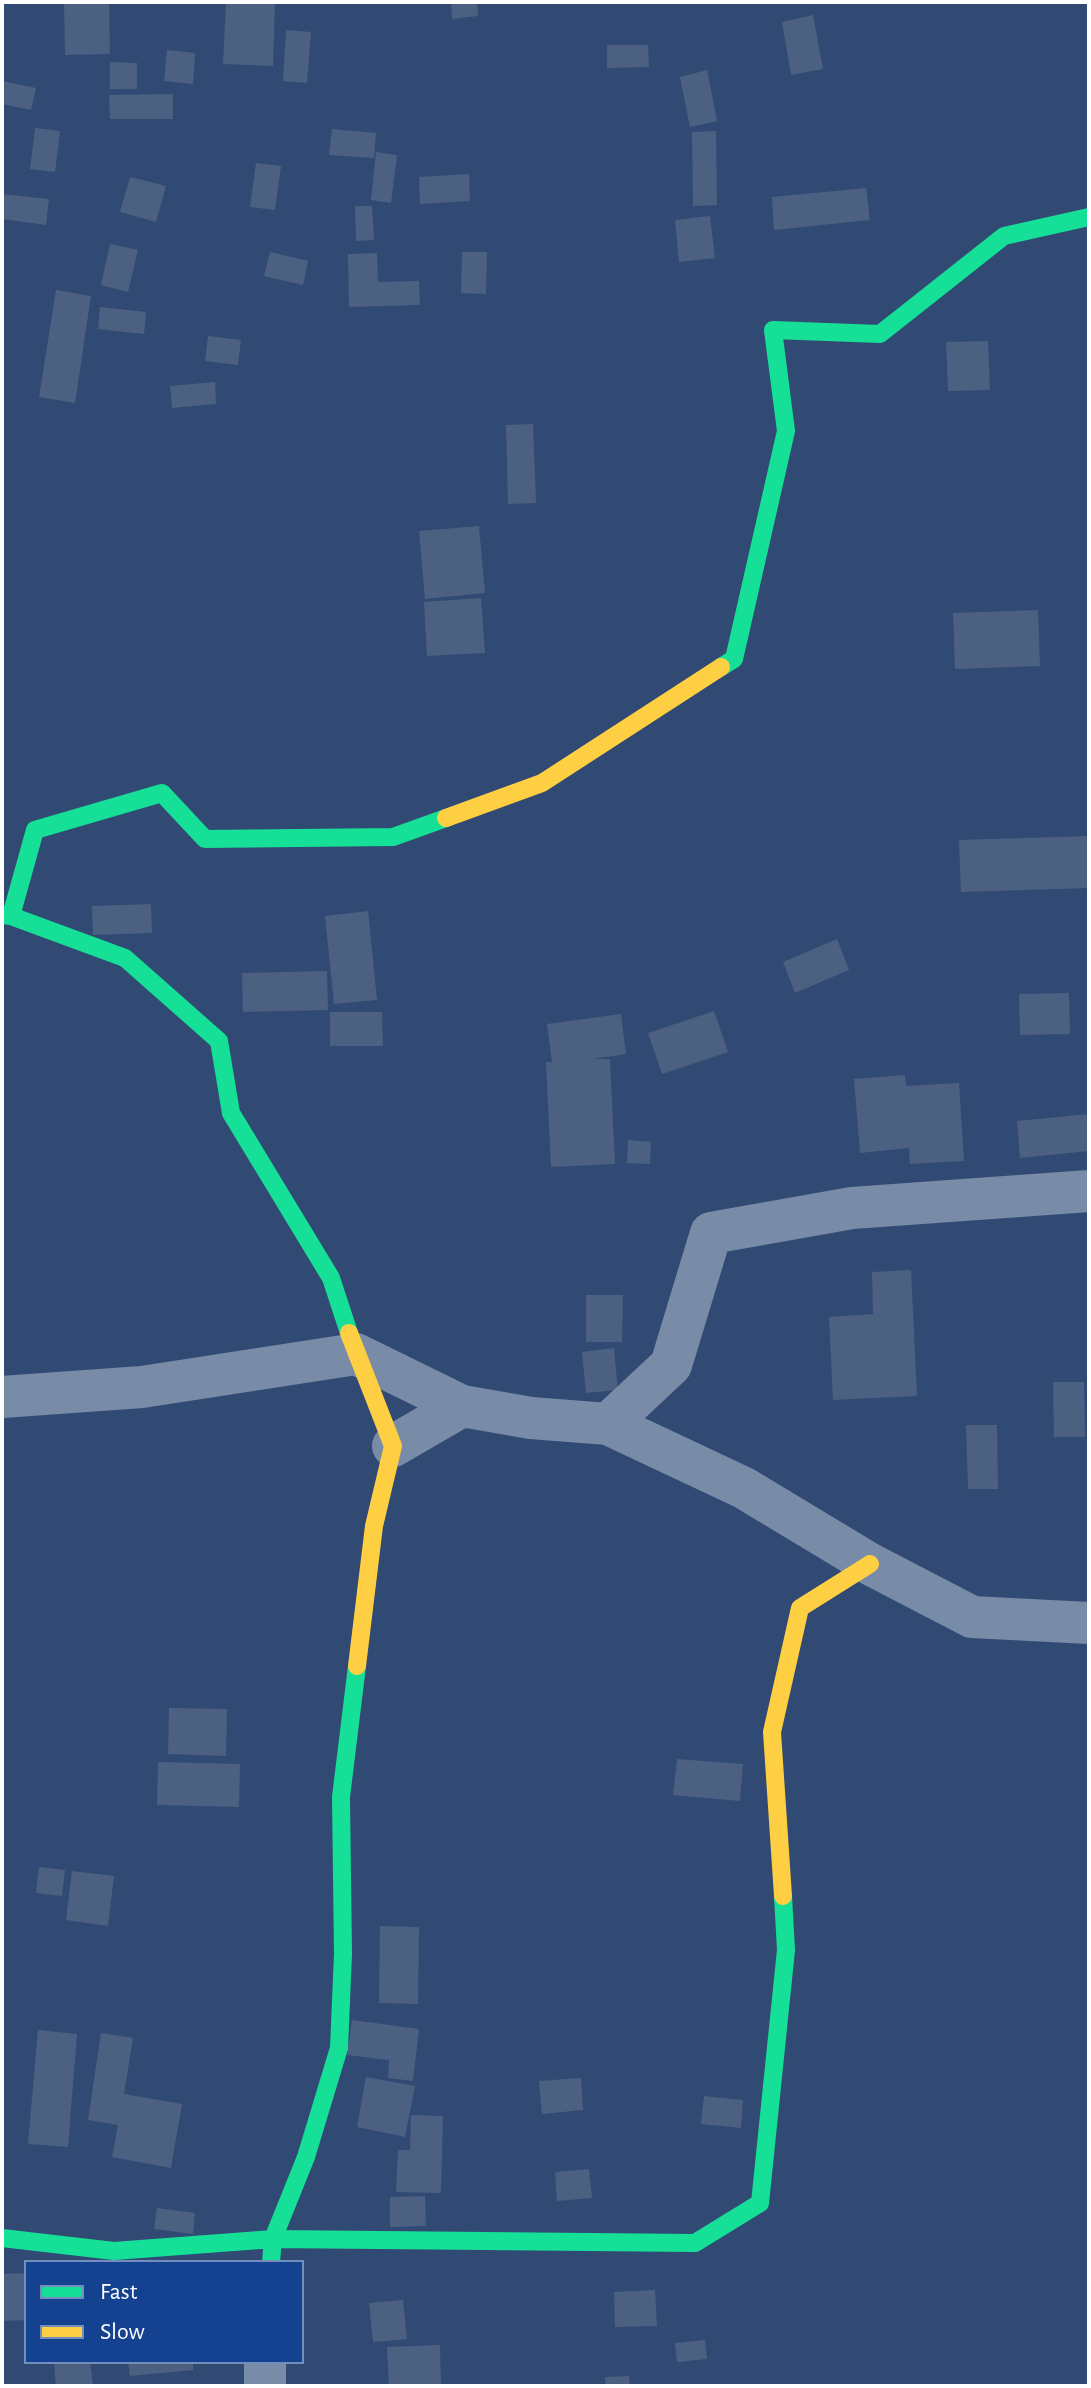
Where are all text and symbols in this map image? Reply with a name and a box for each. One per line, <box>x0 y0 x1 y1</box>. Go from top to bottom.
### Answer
legend <box>24 2260 304 2364</box>
text: Fast <box>100 2280 137 2304</box>
text: Slow <box>100 2320 145 2344</box>

